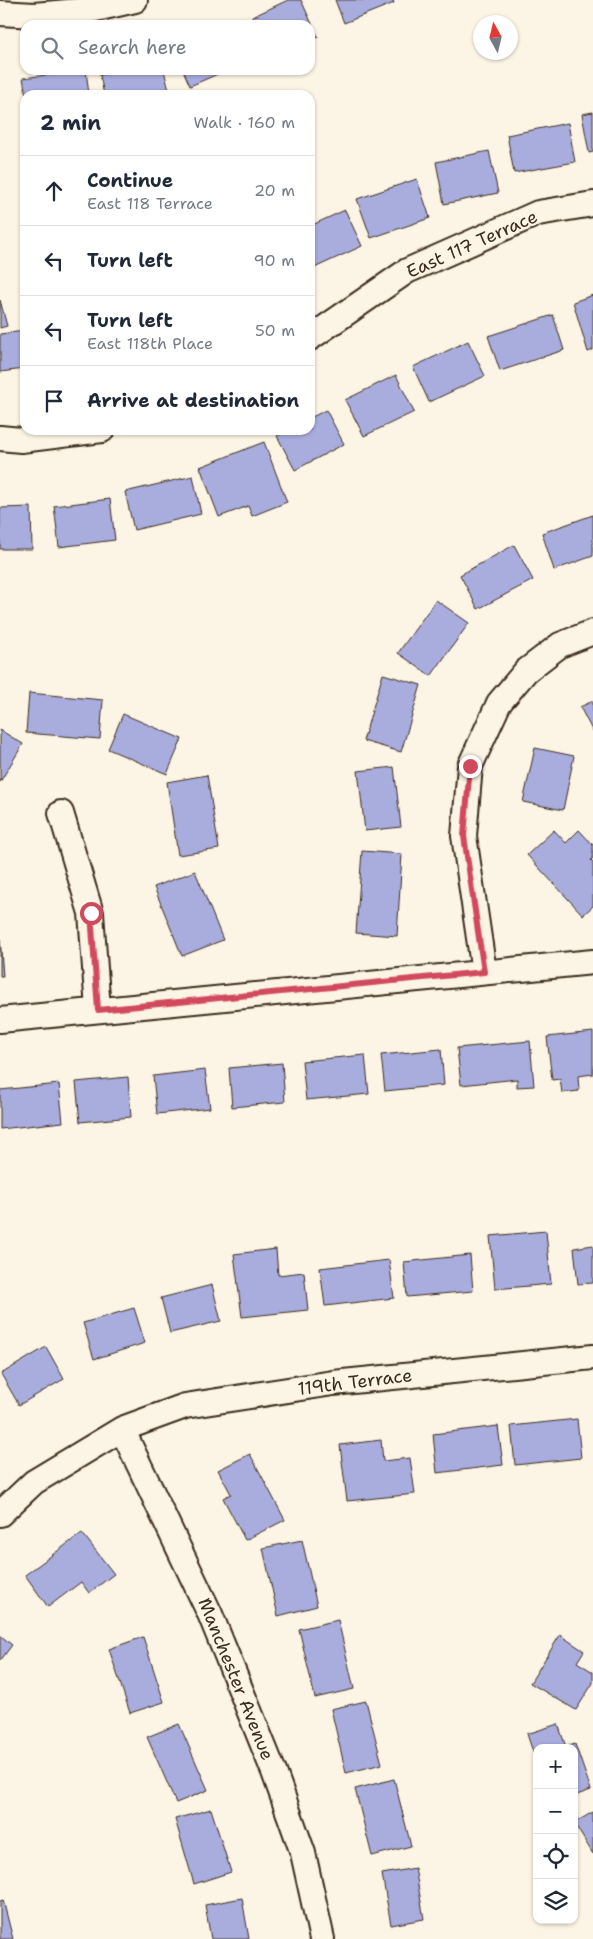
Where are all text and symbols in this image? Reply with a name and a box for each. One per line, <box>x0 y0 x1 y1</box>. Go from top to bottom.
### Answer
north arrow <box>473 15 518 60</box>
search box <box>20 20 315 75</box>
icon: search <box>38 34 66 62</box>
text: Search here <box>78 35 187 60</box>
text: 2 min <box>40 109 101 137</box>
text: Walk · 160 m <box>194 112 295 133</box>
text: Continue <box>87 168 173 193</box>
icon: ahead <box>40 177 68 205</box>
text: 20 m <box>254 180 295 201</box>
text: East 118 Terrace <box>87 193 213 214</box>
street label: East 117 Terrace <box>403 204 541 284</box>
icon: left <box>40 247 68 275</box>
text: Turn left <box>87 248 173 273</box>
text: 90 m <box>254 250 295 271</box>
text: Turn left <box>87 308 173 333</box>
icon: left <box>40 317 68 345</box>
text: 50 m <box>255 320 295 341</box>
text: East 118th Place <box>87 333 213 354</box>
icon: arrive <box>40 387 68 415</box>
text: Arrive at destination <box>87 388 299 413</box>
route end <box>459 755 482 778</box>
route start <box>80 902 103 925</box>
street label: 119th Terrace <box>296 1363 414 1401</box>
street label: Manchester Avenue <box>192 1594 280 1764</box>
map controls <box>533 1744 578 1924</box>
button: + <box>533 1744 578 1789</box>
button: − <box>533 1789 578 1834</box>
button: locate <box>533 1834 578 1879</box>
button: layers <box>533 1879 578 1924</box>

